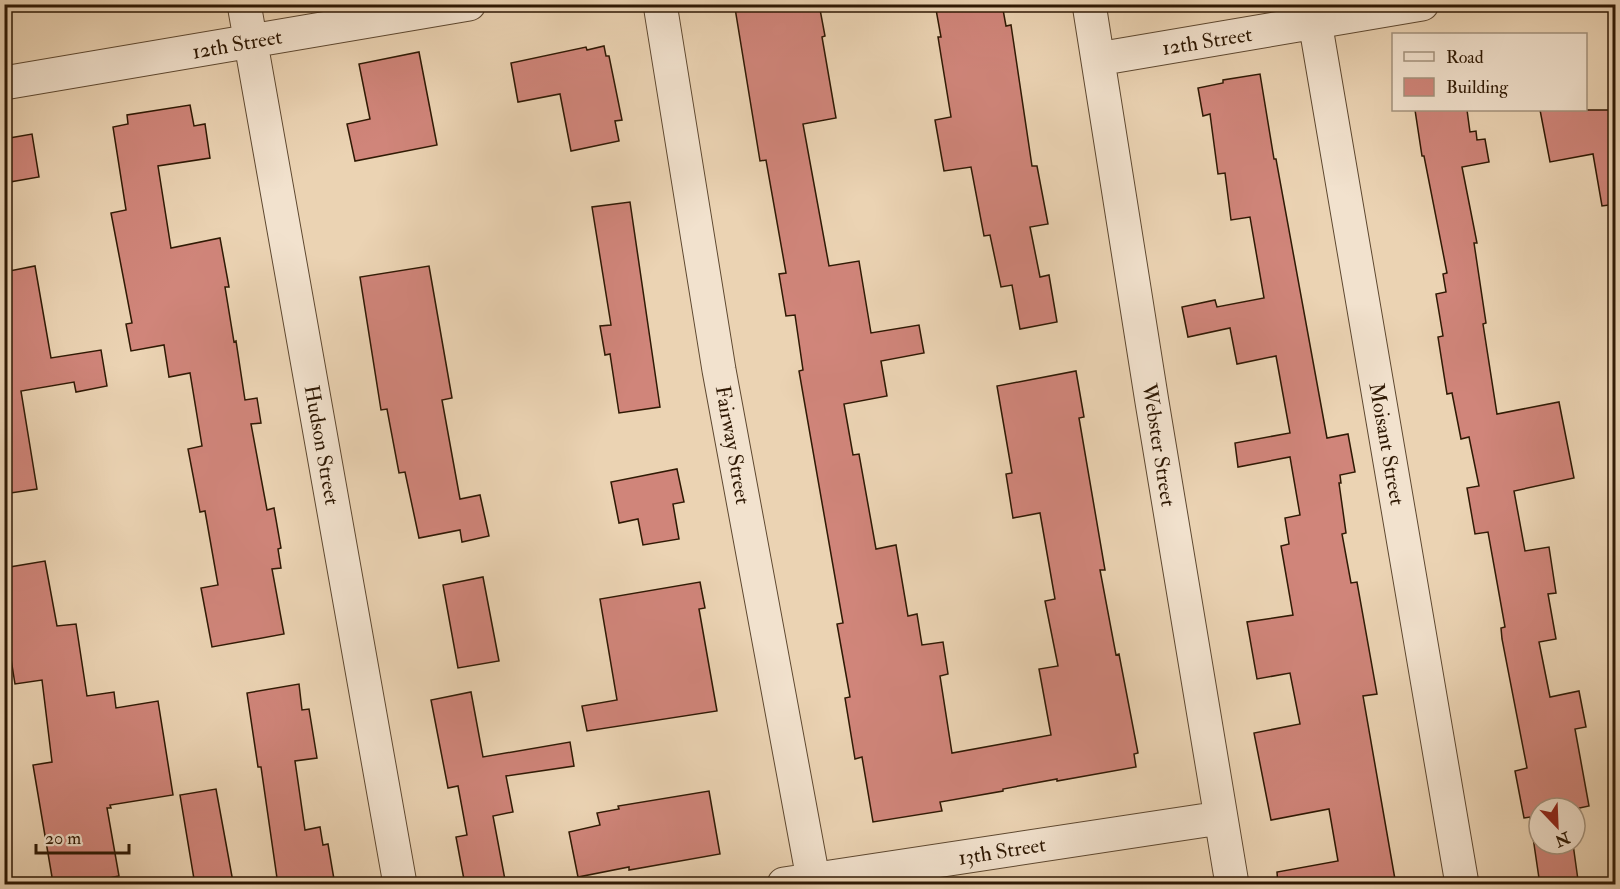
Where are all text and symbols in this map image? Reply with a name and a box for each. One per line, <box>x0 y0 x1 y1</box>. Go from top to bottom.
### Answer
street label: 12th Street <box>1160 21 1254 62</box>
street label: 12th Street <box>190 23 284 66</box>
legend <box>1392 33 1587 111</box>
text: Road <box>1446 46 1484 69</box>
text: Building <box>1446 76 1509 99</box>
street label: Webster Street <box>1135 381 1182 509</box>
street label: Moisant Street <box>1362 381 1411 508</box>
street label: Hudson Street <box>298 383 345 507</box>
street label: Fairway Street <box>709 384 756 507</box>
north arrow <box>1527 796 1587 856</box>
scale bar <box>36 817 129 855</box>
text: N <box>1551 826 1574 851</box>
text: 20 m <box>45 827 81 850</box>
street label: 13th Street <box>956 831 1048 872</box>

